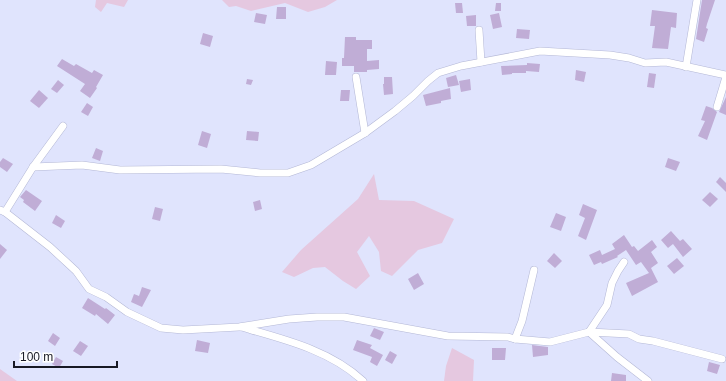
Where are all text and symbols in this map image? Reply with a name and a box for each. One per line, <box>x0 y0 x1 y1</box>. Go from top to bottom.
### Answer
scale bar <box>14 343 117 369</box>
text: 100 m <box>20 350 53 364</box>

